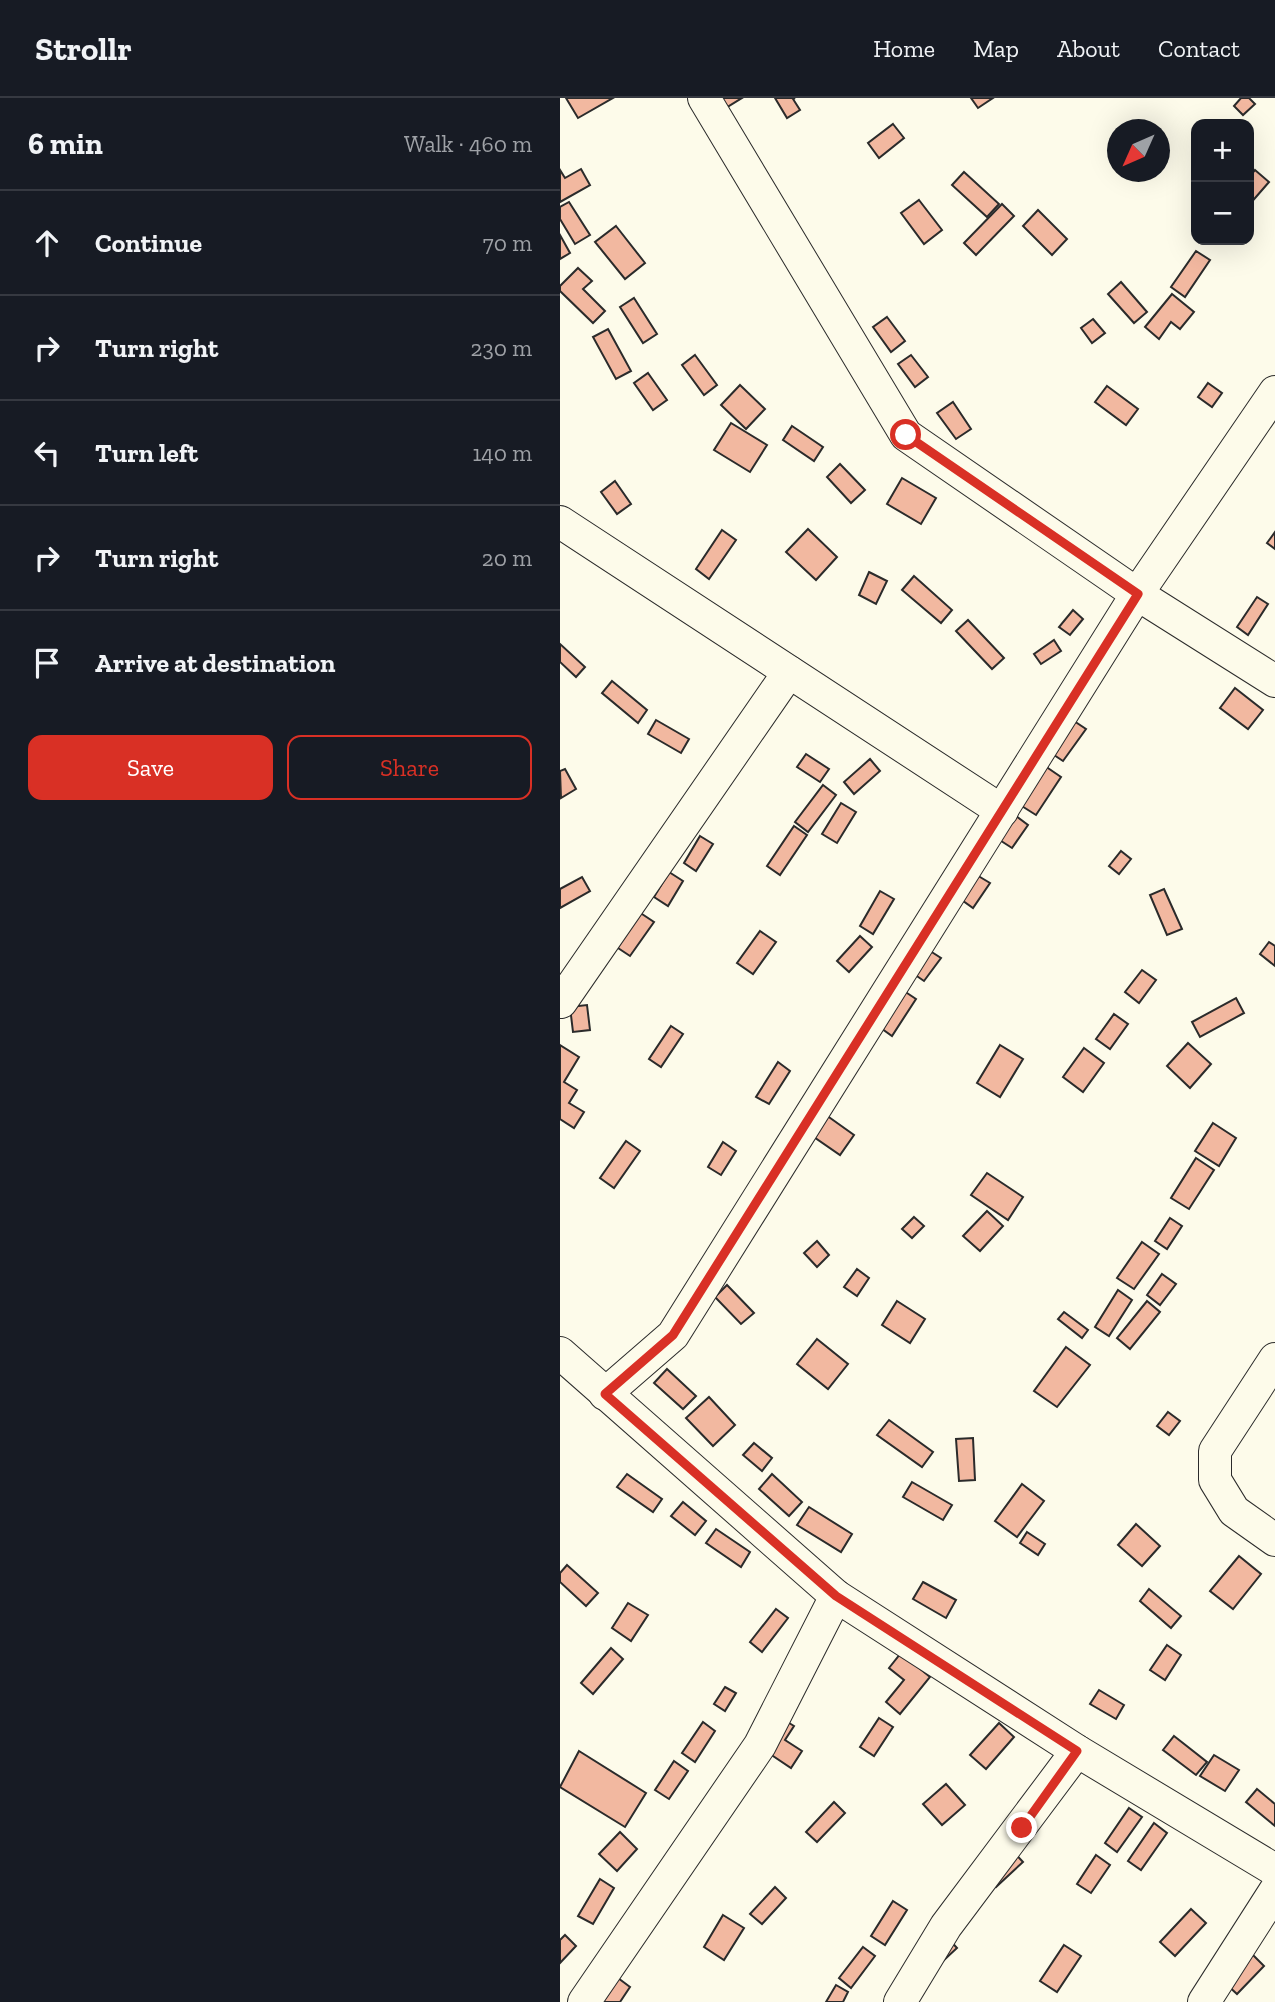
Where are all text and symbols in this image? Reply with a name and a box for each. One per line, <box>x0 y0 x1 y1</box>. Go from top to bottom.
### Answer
text: Strollr <box>35 29 132 68</box>
text: Home <box>873 34 935 63</box>
text: Map <box>973 34 1019 63</box>
text: About <box>1057 34 1120 63</box>
text: Contact <box>1158 34 1240 63</box>
north arrow <box>1107 119 1170 182</box>
map controls <box>1191 119 1254 245</box>
button: + <box>1191 119 1254 182</box>
text: 6 min <box>28 126 103 162</box>
text: Walk · 460 m <box>404 130 532 158</box>
button: − <box>1191 182 1254 245</box>
icon: ahead <box>28 224 66 262</box>
text: Continue <box>95 227 202 259</box>
text: 70 m <box>483 229 532 257</box>
icon: right <box>28 329 66 367</box>
text: Turn right <box>95 332 218 364</box>
text: 230 m <box>471 334 532 362</box>
route start <box>890 419 921 450</box>
icon: left <box>28 434 66 472</box>
text: Turn left <box>95 437 198 469</box>
text: 140 m <box>472 439 532 467</box>
icon: right <box>28 539 66 577</box>
text: Turn right <box>95 542 218 574</box>
text: 20 m <box>482 544 532 572</box>
icon: arrive <box>28 644 66 682</box>
text: Arrive at destination <box>95 647 335 679</box>
button: Save <box>28 735 273 800</box>
button: Share <box>287 735 532 800</box>
route end <box>1006 1812 1037 1843</box>

